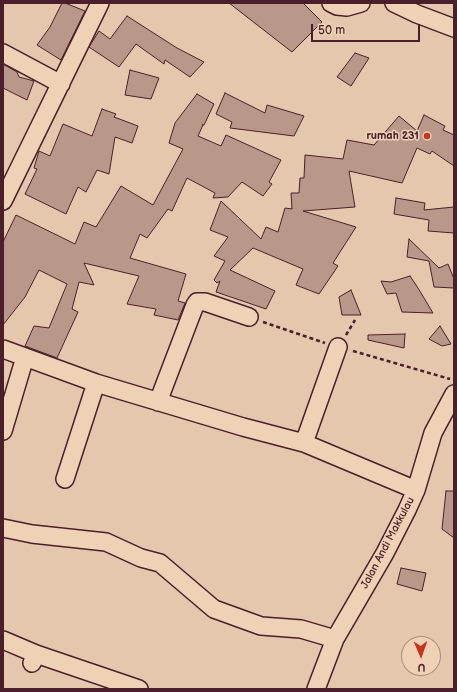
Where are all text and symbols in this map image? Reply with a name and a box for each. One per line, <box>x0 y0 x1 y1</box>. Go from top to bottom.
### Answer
scale bar <box>313 16 422 42</box>
text: 50 m <box>318 23 345 38</box>
place label: rumah 231 <box>366 129 419 143</box>
marker: rumah 231 <box>422 131 432 141</box>
street label: Jalan Andi Makkulau <box>358 495 418 591</box>
north arrow <box>401 636 441 676</box>
text: U <box>417 661 426 674</box>

